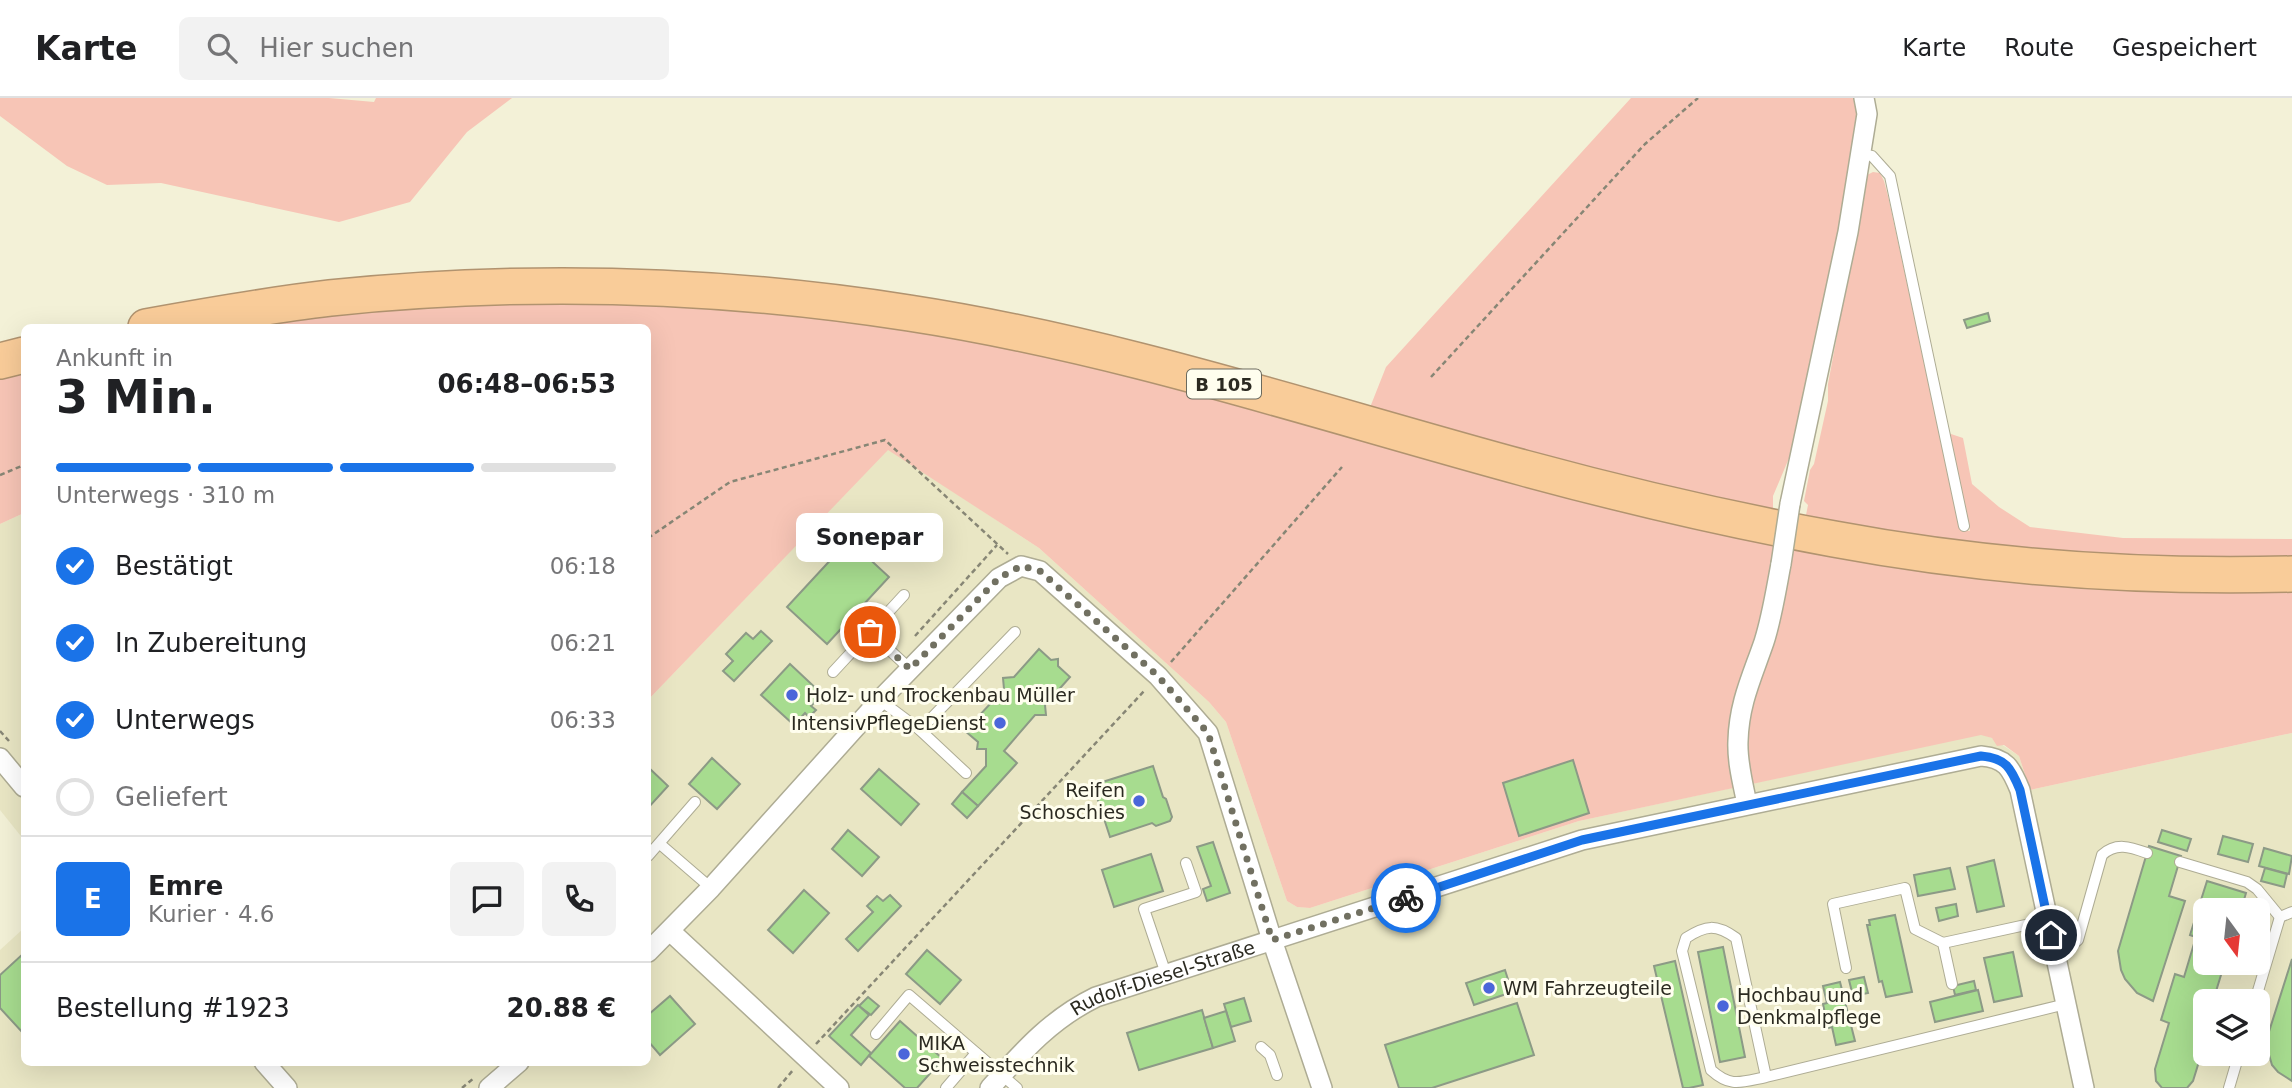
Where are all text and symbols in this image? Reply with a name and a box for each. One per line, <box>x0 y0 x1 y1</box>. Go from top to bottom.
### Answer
search box <box>179 17 669 80</box>
text: Karte <box>35 29 137 68</box>
icon: search <box>203 29 241 67</box>
text: Hier suchen <box>259 33 414 63</box>
text: Karte <box>1902 34 1966 62</box>
text: Route <box>2004 34 2074 62</box>
text: Gespeichert <box>2112 34 2257 62</box>
text: Ankunft in <box>56 345 173 371</box>
text: 06:48–06:53 <box>437 369 616 399</box>
text: 3 Min. <box>56 370 216 424</box>
road number: B 105 <box>1187 370 1261 398</box>
text: Unterwegs · 310 m <box>56 482 275 508</box>
callout: Sonepar <box>796 513 944 562</box>
text: Sonepar <box>816 524 923 550</box>
icon: check <box>56 547 94 585</box>
text: Bestätigt <box>115 551 233 581</box>
text: 06:18 <box>550 553 616 579</box>
pin <box>840 602 900 662</box>
icon: bag <box>851 613 889 651</box>
icon: check <box>56 624 94 662</box>
text: In Zubereitung <box>115 628 307 658</box>
text: 06:21 <box>550 630 616 656</box>
place label: Holz- und Trockenbau Müller <box>806 684 1075 706</box>
marker: Holz- und Trockenbau Müller <box>784 687 800 703</box>
icon: check <box>56 701 94 739</box>
text: Unterwegs <box>115 705 255 735</box>
text: 06:33 <box>550 707 616 733</box>
place label: IntensivPflegeDienst <box>791 712 986 734</box>
marker: IntensivPflegeDienst <box>992 715 1008 731</box>
place label: Reifen Schoschies <box>1020 779 1125 823</box>
text: Geliefert <box>115 782 228 812</box>
marker: Reifen Schoschies <box>1131 793 1147 809</box>
button: chat <box>450 862 524 936</box>
button: phone <box>542 862 616 936</box>
courier <box>1371 863 1441 933</box>
text: Emre <box>148 871 223 901</box>
icon: bike <box>1387 879 1425 917</box>
text: E <box>84 884 102 914</box>
north arrow <box>2193 898 2270 975</box>
map controls <box>2193 898 2270 1066</box>
text: Kurier · 4.6 <box>148 901 274 927</box>
pin <box>2021 905 2081 965</box>
icon: home <box>2032 916 2070 954</box>
street label: Rudolf-Diesel-Straße <box>1066 935 1258 1020</box>
place label: WM Fahrzeugteile <box>1503 977 1672 999</box>
marker: WM Fahrzeugteile <box>1481 980 1497 996</box>
place label: Hochbau und Denkmalpflege <box>1737 984 1881 1028</box>
button: layers <box>2193 989 2270 1066</box>
text: Bestellung #1923 <box>56 993 290 1023</box>
text: 20.88 € <box>507 993 616 1023</box>
marker: Hochbau und Denkmalpflege <box>1715 998 1731 1014</box>
place label: MIKA Schweisstechnik <box>918 1032 1075 1076</box>
marker: MIKA Schweisstechnik <box>896 1046 912 1062</box>

